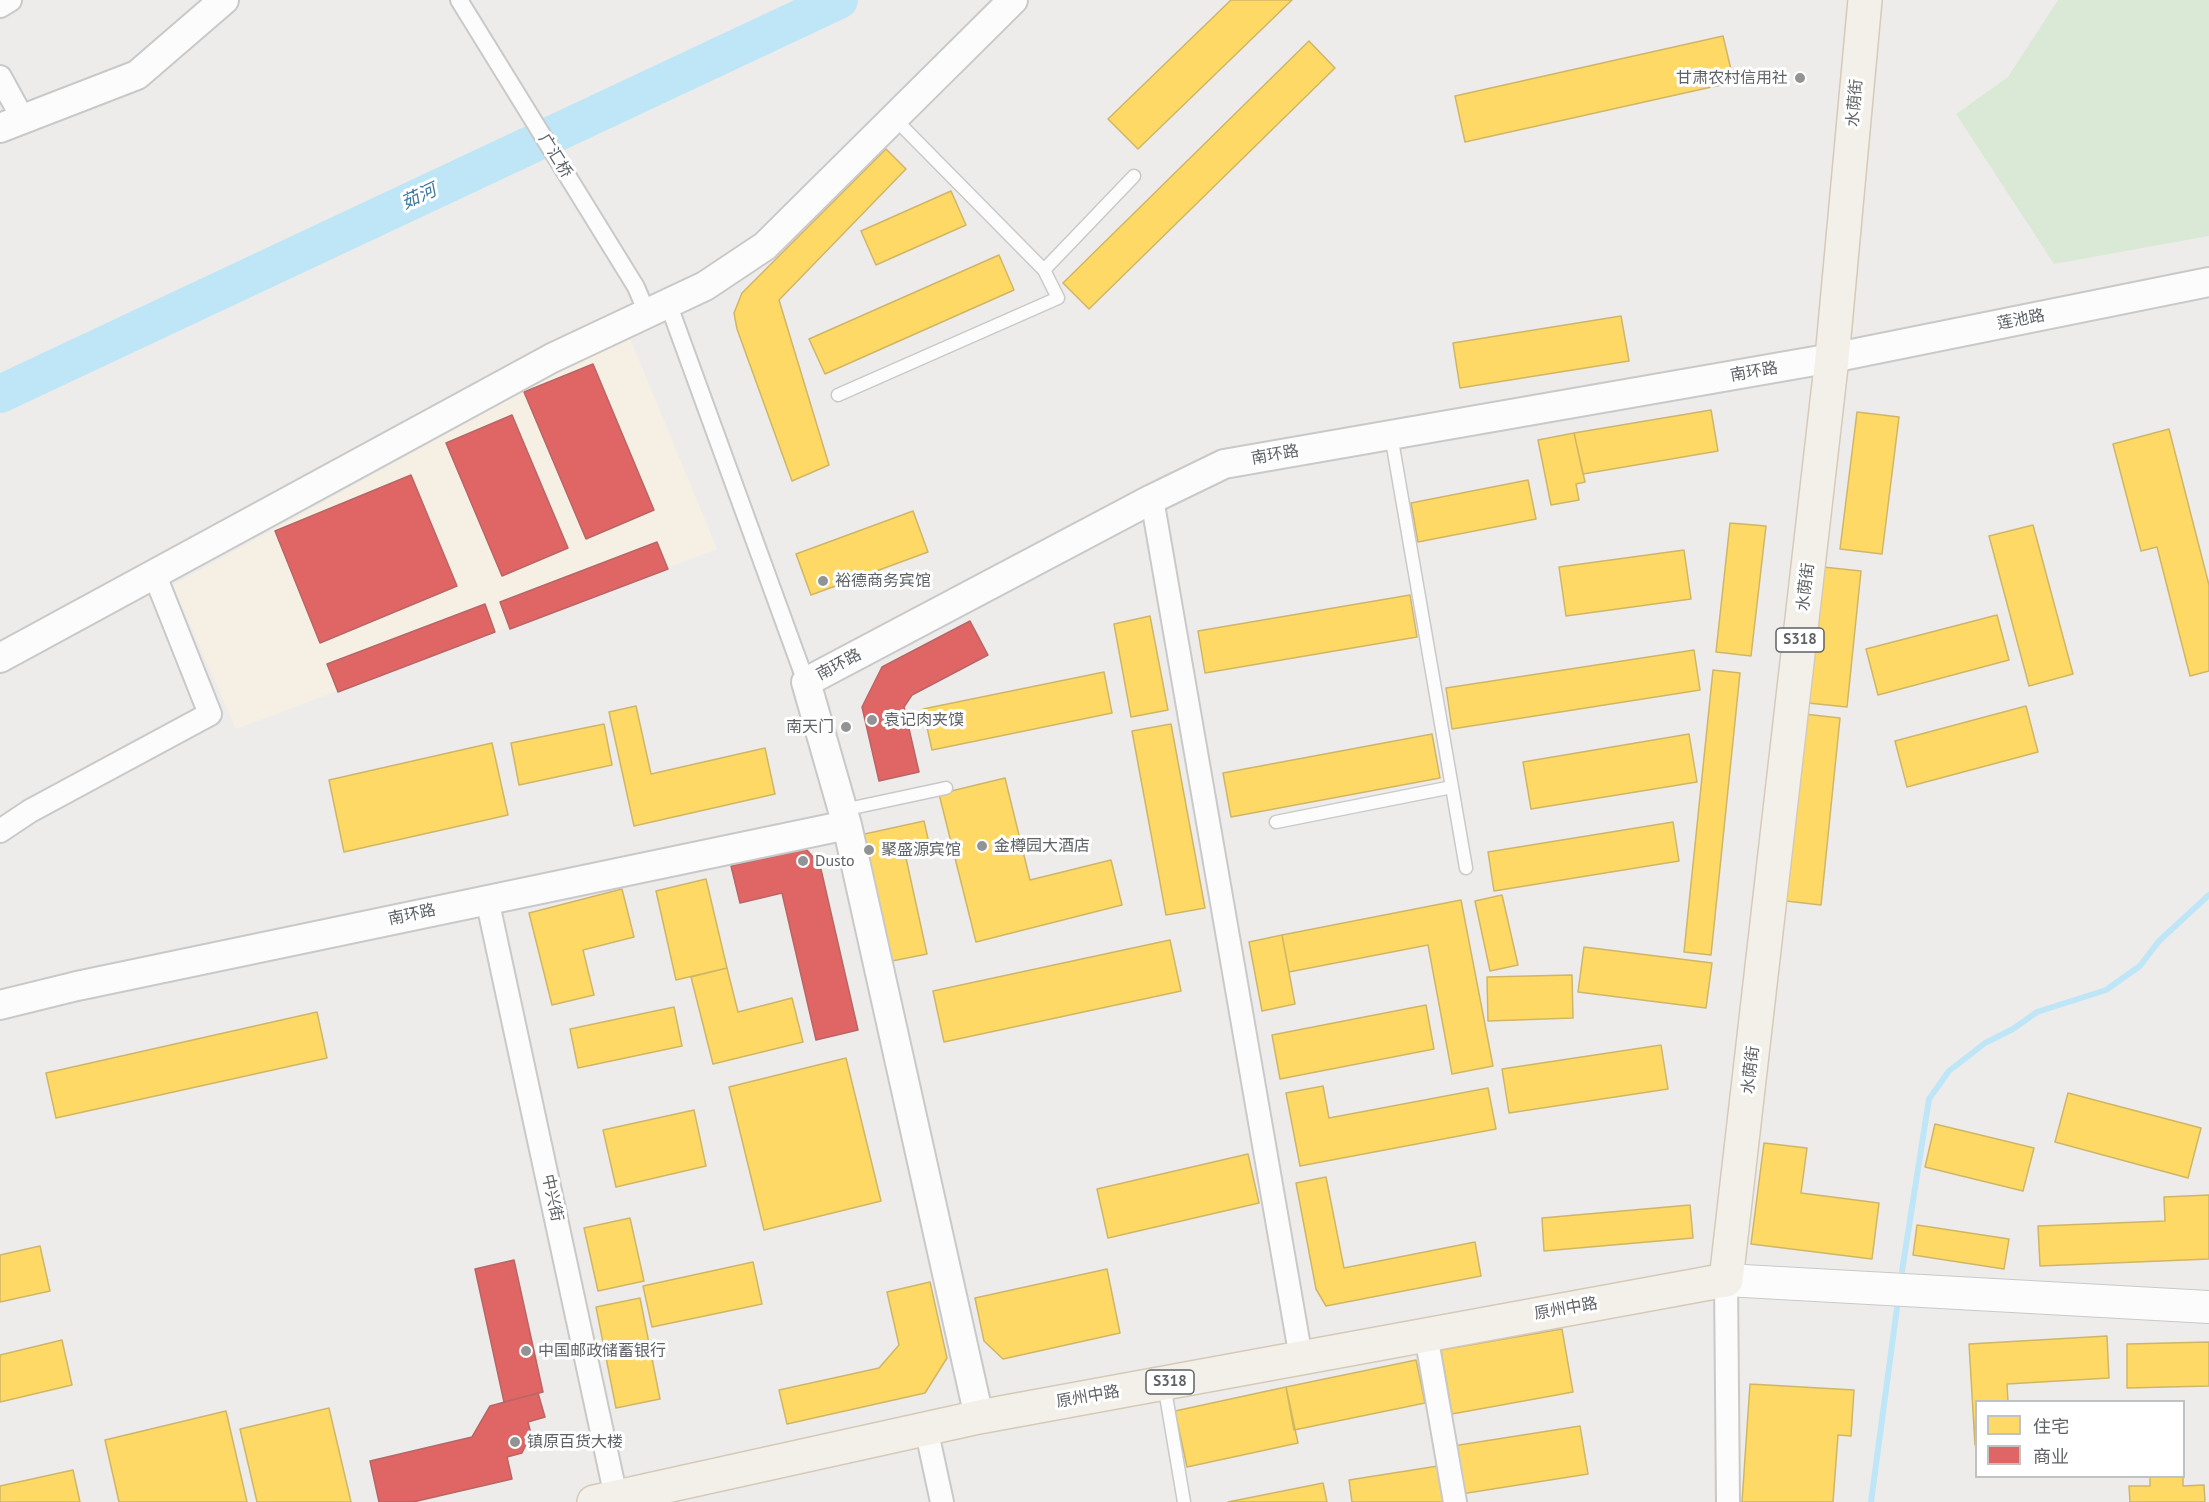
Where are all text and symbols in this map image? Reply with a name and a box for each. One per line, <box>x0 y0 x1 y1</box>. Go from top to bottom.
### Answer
place label: 甘肃农村信用社 <box>1676 68 1788 88</box>
marker: 甘肃农村信用社 <box>1793 71 1807 85</box>
street label: 水荫街 <box>1843 78 1867 128</box>
street label: 广汇桥 <box>534 131 576 181</box>
water label: 茹河 <box>398 180 440 214</box>
street label: 莲池路 <box>1996 306 2046 334</box>
street label: 南环路 <box>1729 358 1779 386</box>
street label: 南环路 <box>1250 441 1300 469</box>
street label: 水荫街 <box>1794 562 1818 612</box>
place label: 裕德商务宾馆 <box>835 571 931 591</box>
marker: 裕德商务宾馆 <box>816 574 830 588</box>
road number: S318 <box>1776 628 1824 652</box>
street label: 南环路 <box>813 645 865 685</box>
place label: 袁记肉夹馍 <box>884 710 964 730</box>
marker: 袁记肉夹馍 <box>865 713 879 727</box>
place label: 南天门 <box>786 717 834 737</box>
marker: 南天门 <box>839 720 853 734</box>
place label: 金樽园大酒店 <box>994 836 1090 856</box>
marker: 金樽园大酒店 <box>975 839 989 853</box>
place label: 聚盛源宾馆 <box>881 840 961 860</box>
marker: 聚盛源宾馆 <box>862 843 876 857</box>
place label: Dusto <box>815 851 855 871</box>
marker: Dusto <box>796 854 810 868</box>
street label: 南环路 <box>387 901 437 929</box>
street label: 水荫街 <box>1739 1045 1763 1095</box>
street label: 中兴街 <box>538 1173 566 1223</box>
street label: 原州中路 <box>1533 1294 1599 1324</box>
place label: 中国邮政储蓄银行 <box>538 1341 666 1361</box>
marker: 中国邮政储蓄银行 <box>519 1344 533 1358</box>
road number: S318 <box>1146 1370 1194 1394</box>
street label: 原州中路 <box>1055 1382 1121 1412</box>
legend <box>1975 1400 2185 1478</box>
text: 住宅 <box>2033 1415 2069 1438</box>
place label: 镇原百货大楼 <box>527 1432 623 1452</box>
marker: 镇原百货大楼 <box>508 1435 522 1449</box>
text: 商业 <box>2033 1445 2069 1468</box>

